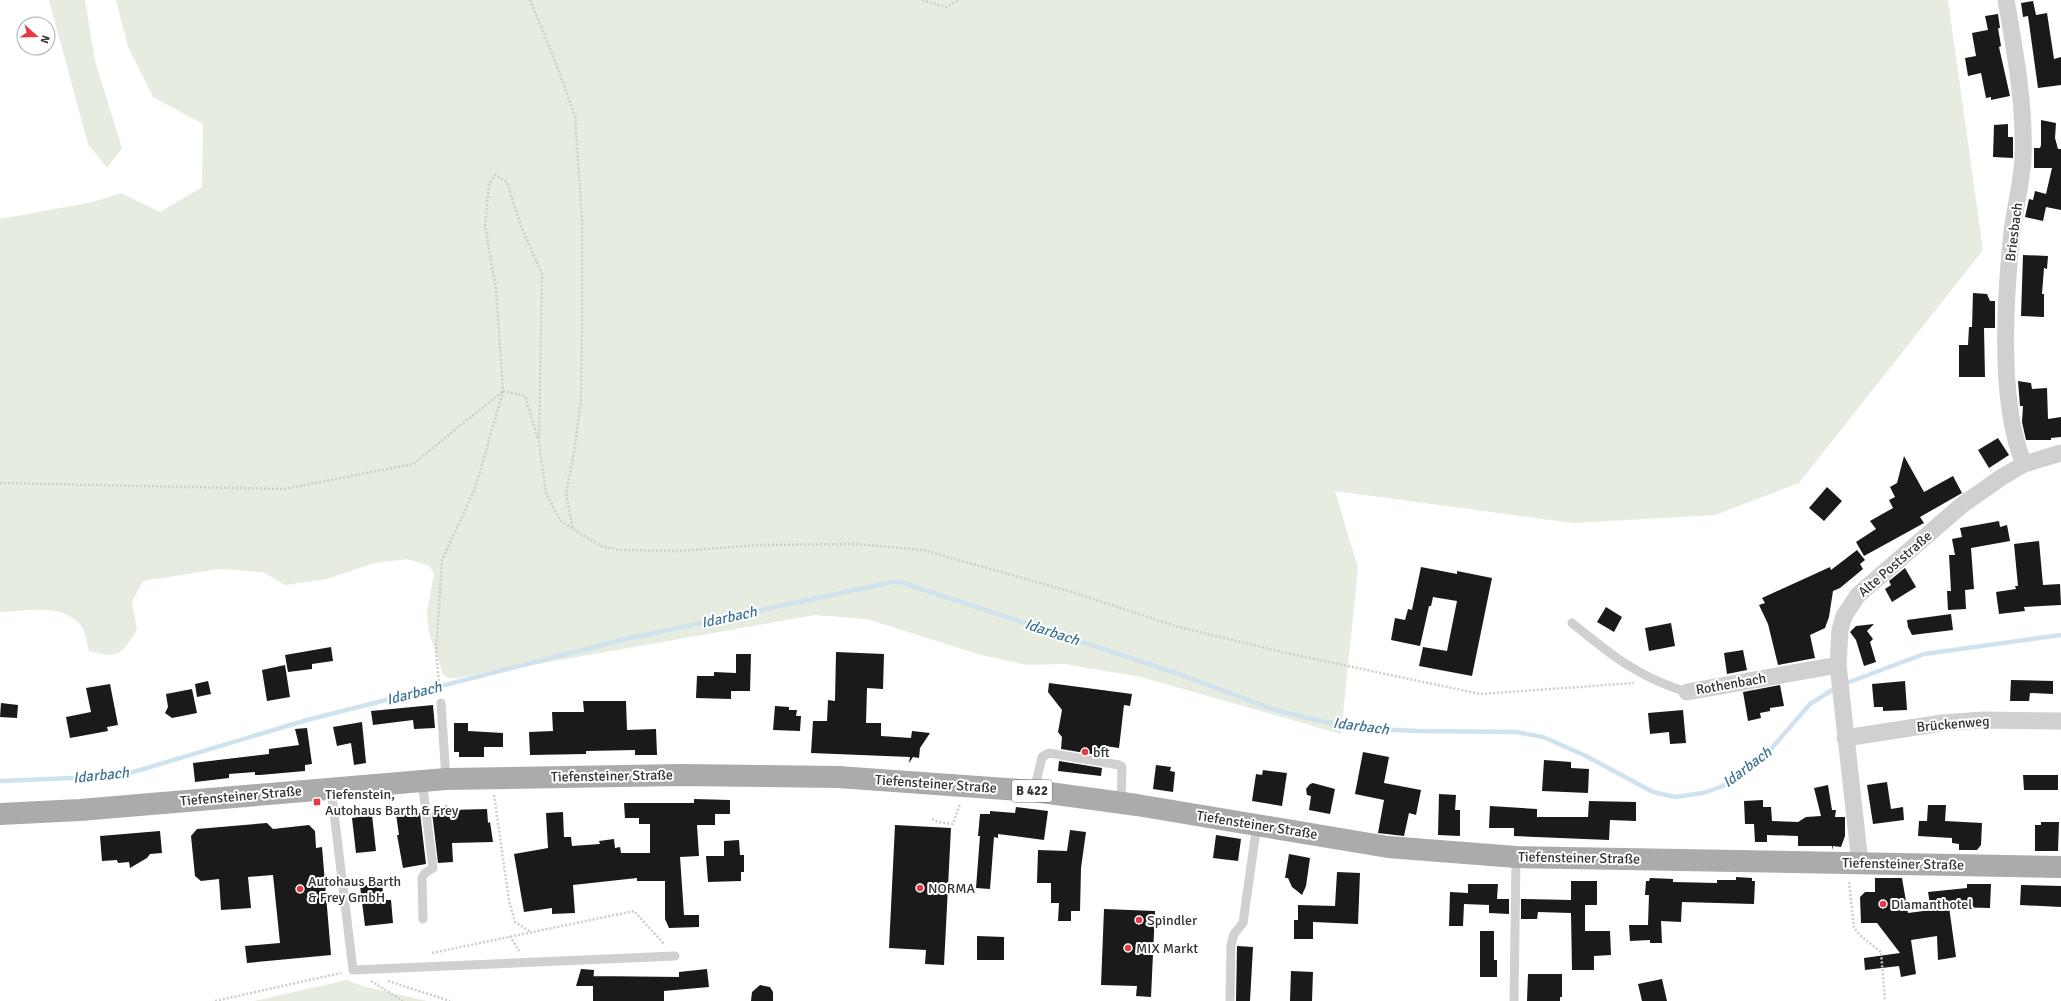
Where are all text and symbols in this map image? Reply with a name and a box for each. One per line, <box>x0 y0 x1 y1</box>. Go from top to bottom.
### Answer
north arrow <box>16 16 56 56</box>
text: N <box>38 33 52 45</box>
street label: Briesbach <box>2002 202 2026 262</box>
street label: Alte Poststraße <box>1855 527 1935 601</box>
water label: Idarbach <box>700 602 759 632</box>
water label: Idarbach <box>1023 615 1082 649</box>
street label: Rothenbach <box>1694 669 1768 699</box>
water label: Idarbach <box>385 677 444 709</box>
street label: Brückenweg <box>1916 712 1990 736</box>
water label: Idarbach <box>1332 714 1391 738</box>
water label: Idarbach <box>1719 742 1776 791</box>
place label: bft <box>1093 744 1110 761</box>
marker: bft <box>1080 747 1090 757</box>
water label: Idarbach <box>72 763 131 787</box>
street label: Tiefensteiner Straße <box>551 766 673 786</box>
street label: Tiefensteiner Straße <box>875 771 997 797</box>
road number: B 422 <box>1012 780 1052 802</box>
street label: Tiefensteiner Straße <box>179 782 303 810</box>
place label: Tiefenstein, Autohaus Barth & Frey <box>325 786 459 819</box>
marker: Tiefenstein, Autohaus Barth & Frey <box>312 797 322 807</box>
street label: Tiefensteiner Straße <box>1195 807 1319 843</box>
street label: Tiefensteiner Straße <box>1518 848 1640 868</box>
street label: Tiefensteiner Straße <box>1842 854 1964 874</box>
place label: Autohaus Barth & Frey GmbH <box>308 873 401 906</box>
place label: NORMA <box>928 880 975 897</box>
marker: NORMA <box>915 883 925 893</box>
marker: Autohaus Barth & Frey GmbH <box>295 884 305 894</box>
place label: Diamanthotel <box>1891 896 1972 913</box>
marker: Diamanthotel <box>1878 899 1888 909</box>
place label: Spindler <box>1147 912 1198 929</box>
marker: Spindler <box>1134 915 1144 925</box>
place label: MIX Markt <box>1136 940 1198 957</box>
marker: MIX Markt <box>1123 943 1133 953</box>

